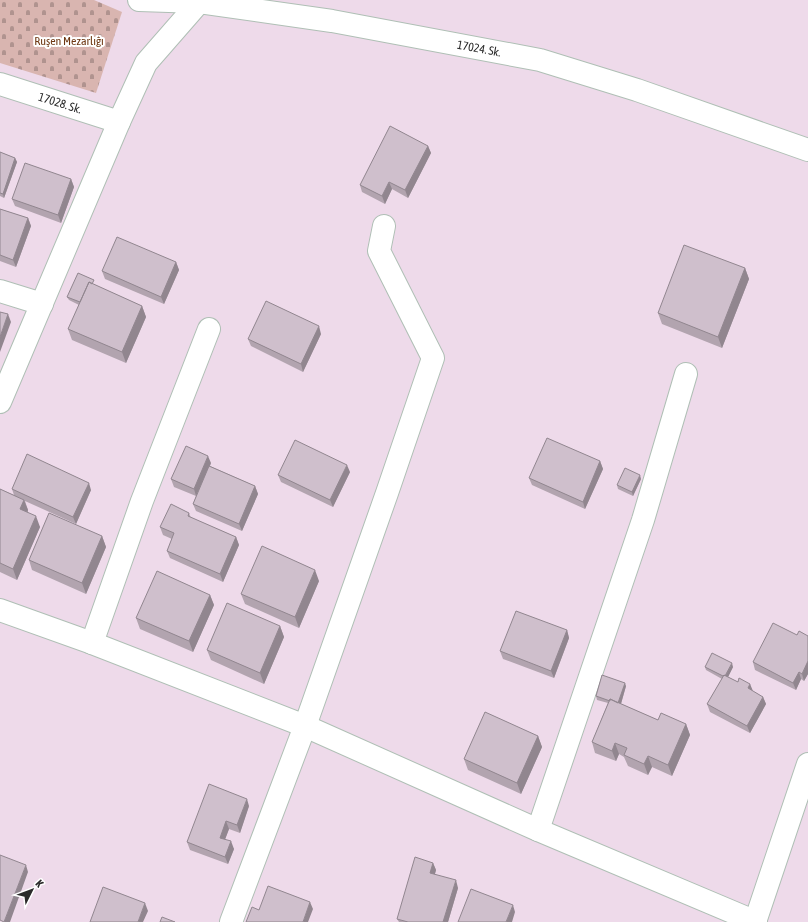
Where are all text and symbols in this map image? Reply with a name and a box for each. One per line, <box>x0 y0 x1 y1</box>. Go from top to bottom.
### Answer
park label: Ruşen Mezarlığı <box>34 34 104 48</box>
street label: 17024. Sk. <box>456 38 502 60</box>
street label: 17028. Sk. <box>37 90 83 117</box>
north arrow <box>12 870 52 910</box>
text: K <box>33 877 46 890</box>

